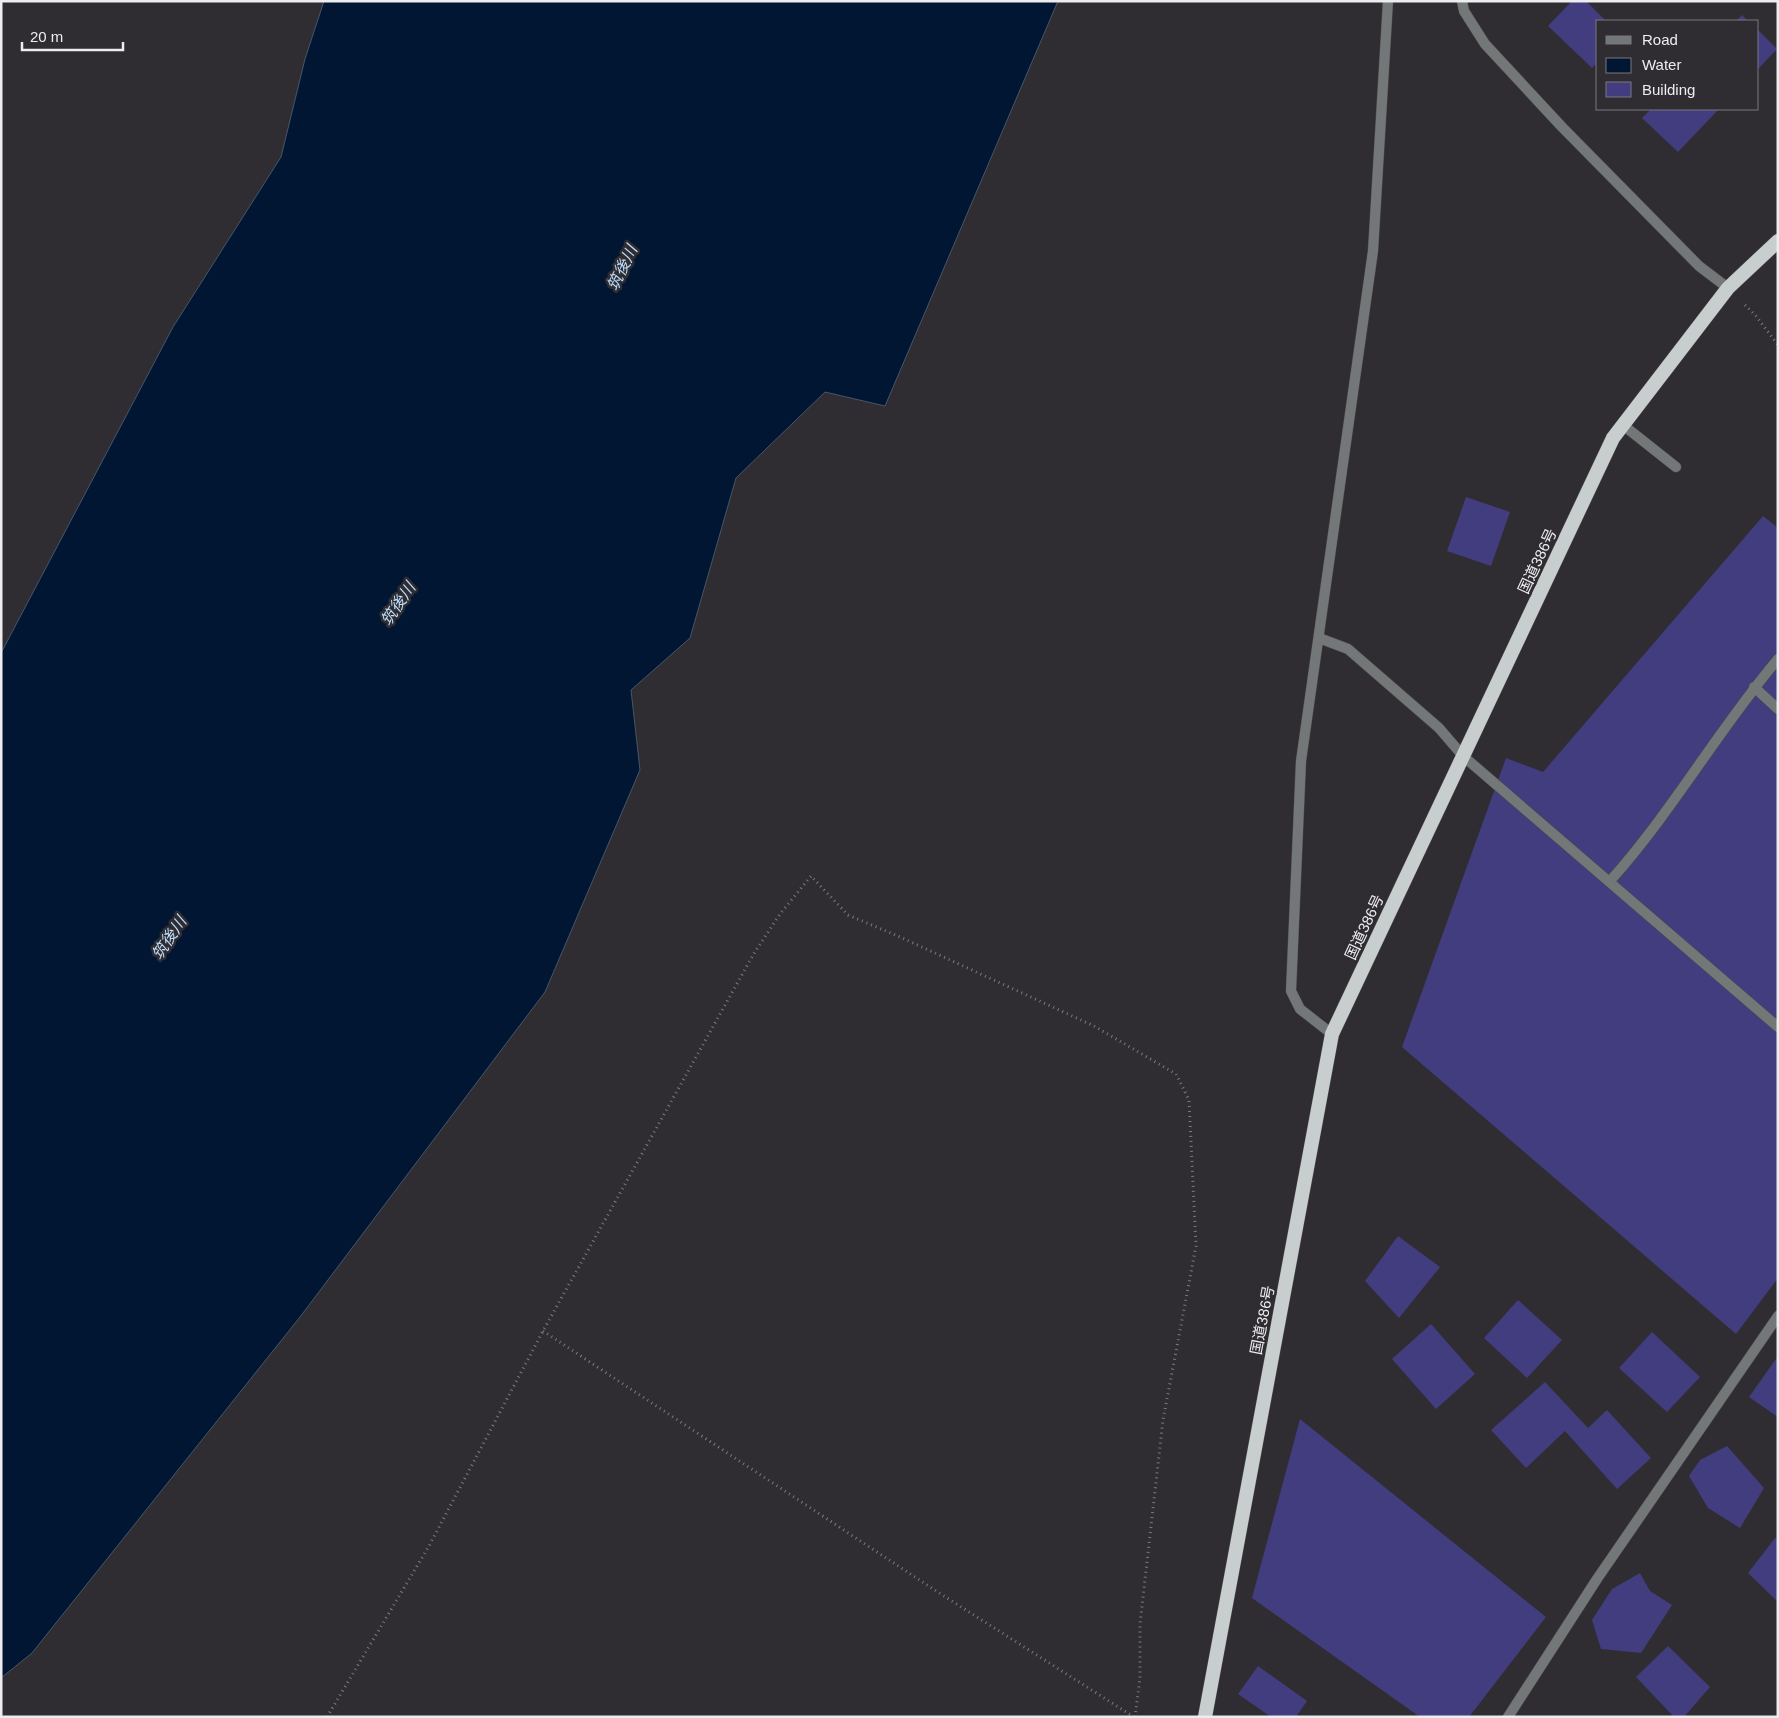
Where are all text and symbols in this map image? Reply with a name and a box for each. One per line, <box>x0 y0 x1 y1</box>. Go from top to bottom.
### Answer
scale bar <box>22 20 124 52</box>
legend <box>1596 20 1759 110</box>
text: 20 m <box>30 28 63 45</box>
text: Road <box>1642 31 1678 48</box>
text: Water <box>1642 56 1681 73</box>
text: Building <box>1642 81 1695 98</box>
water label: 筑後川 <box>604 241 641 293</box>
street label: 国道386号 <box>1514 526 1560 596</box>
water label: 筑後川 <box>378 578 420 629</box>
street label: 国道386号 <box>1341 892 1387 962</box>
water label: 筑後川 <box>149 912 191 963</box>
street label: 国道386号 <box>1247 1284 1277 1356</box>

